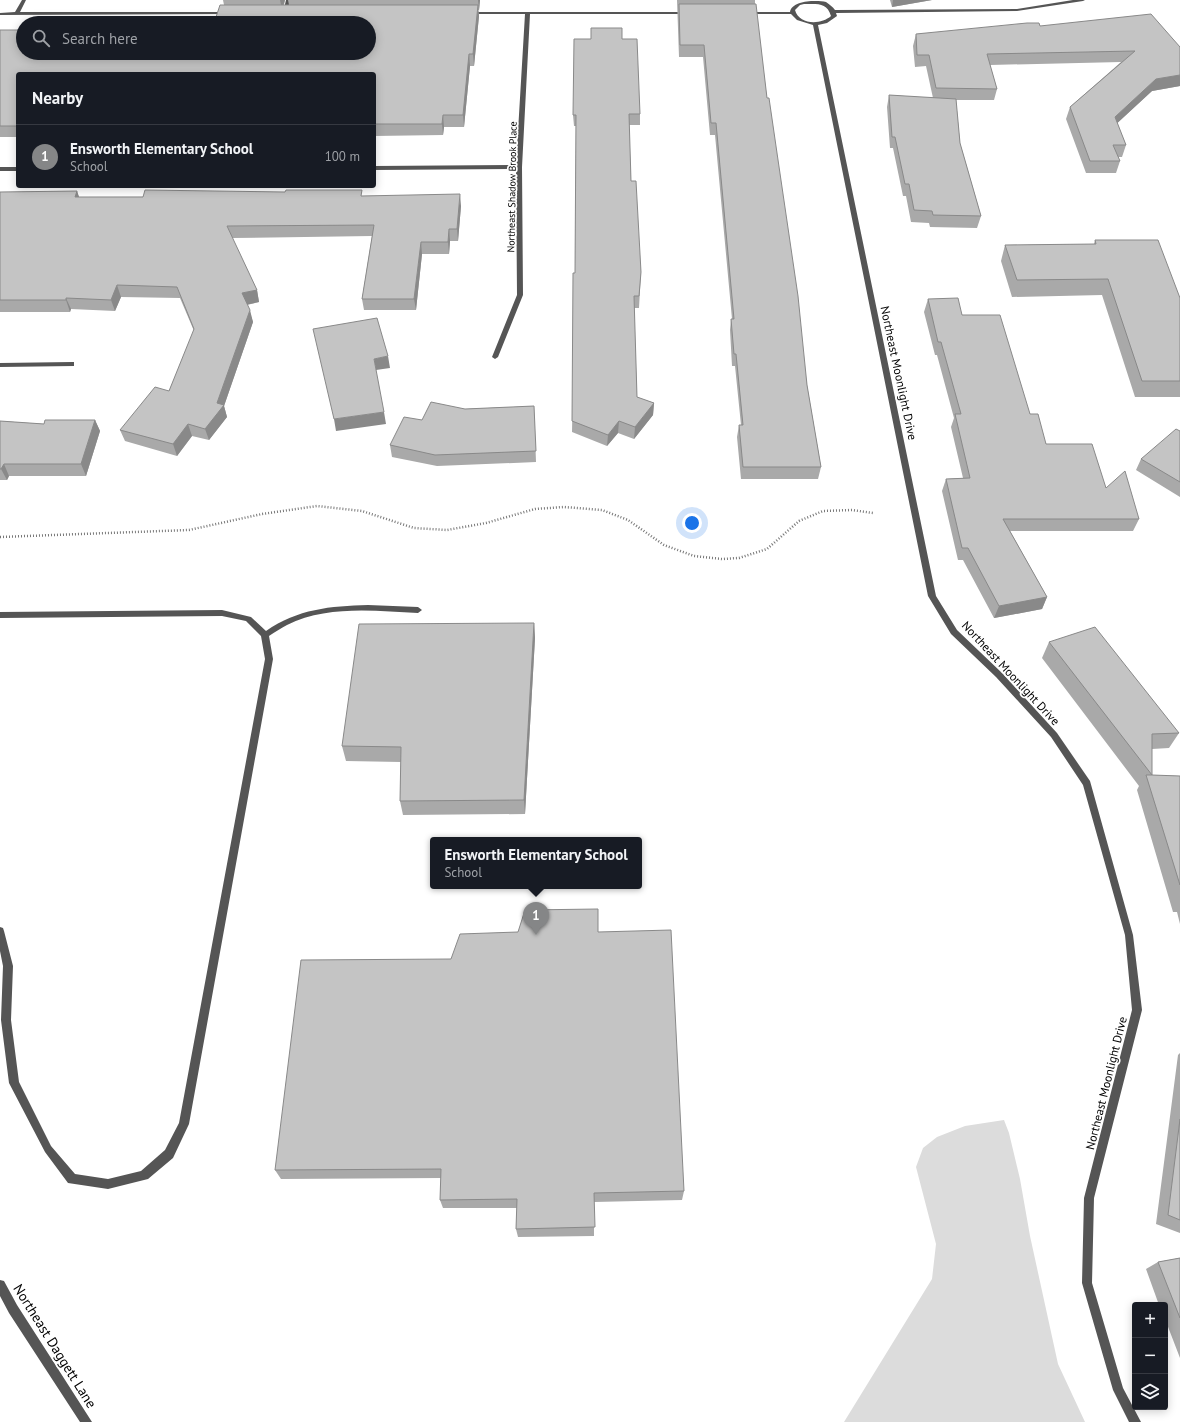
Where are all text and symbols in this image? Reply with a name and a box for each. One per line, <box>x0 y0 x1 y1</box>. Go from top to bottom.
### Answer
search box <box>16 16 376 60</box>
icon: search <box>30 27 52 49</box>
text: Search here <box>62 29 138 48</box>
text: Nearby <box>32 87 83 109</box>
street label: Northeast Shadow Brook Place <box>504 121 520 253</box>
text: Ensworth Elementary School <box>70 139 253 158</box>
text: 1 <box>41 148 49 165</box>
text: 100 m <box>325 148 360 165</box>
text: School <box>70 158 108 175</box>
street label: Northeast Moonlight Drive <box>877 305 921 441</box>
your location <box>682 513 702 533</box>
street label: Northeast Moonlight Drive <box>959 618 1063 728</box>
popup <box>430 837 642 889</box>
text: Ensworth Elementary School <box>444 845 628 864</box>
text: School <box>444 864 482 881</box>
pin: 1 <box>523 902 549 935</box>
street label: Northeast Moonlight Drive <box>1082 1015 1130 1151</box>
street label: Northeast Daggett Lane <box>9 1281 101 1411</box>
map controls <box>1132 1302 1168 1410</box>
button: + <box>1132 1302 1168 1338</box>
button: − <box>1132 1338 1168 1374</box>
button: layers <box>1132 1374 1168 1410</box>

